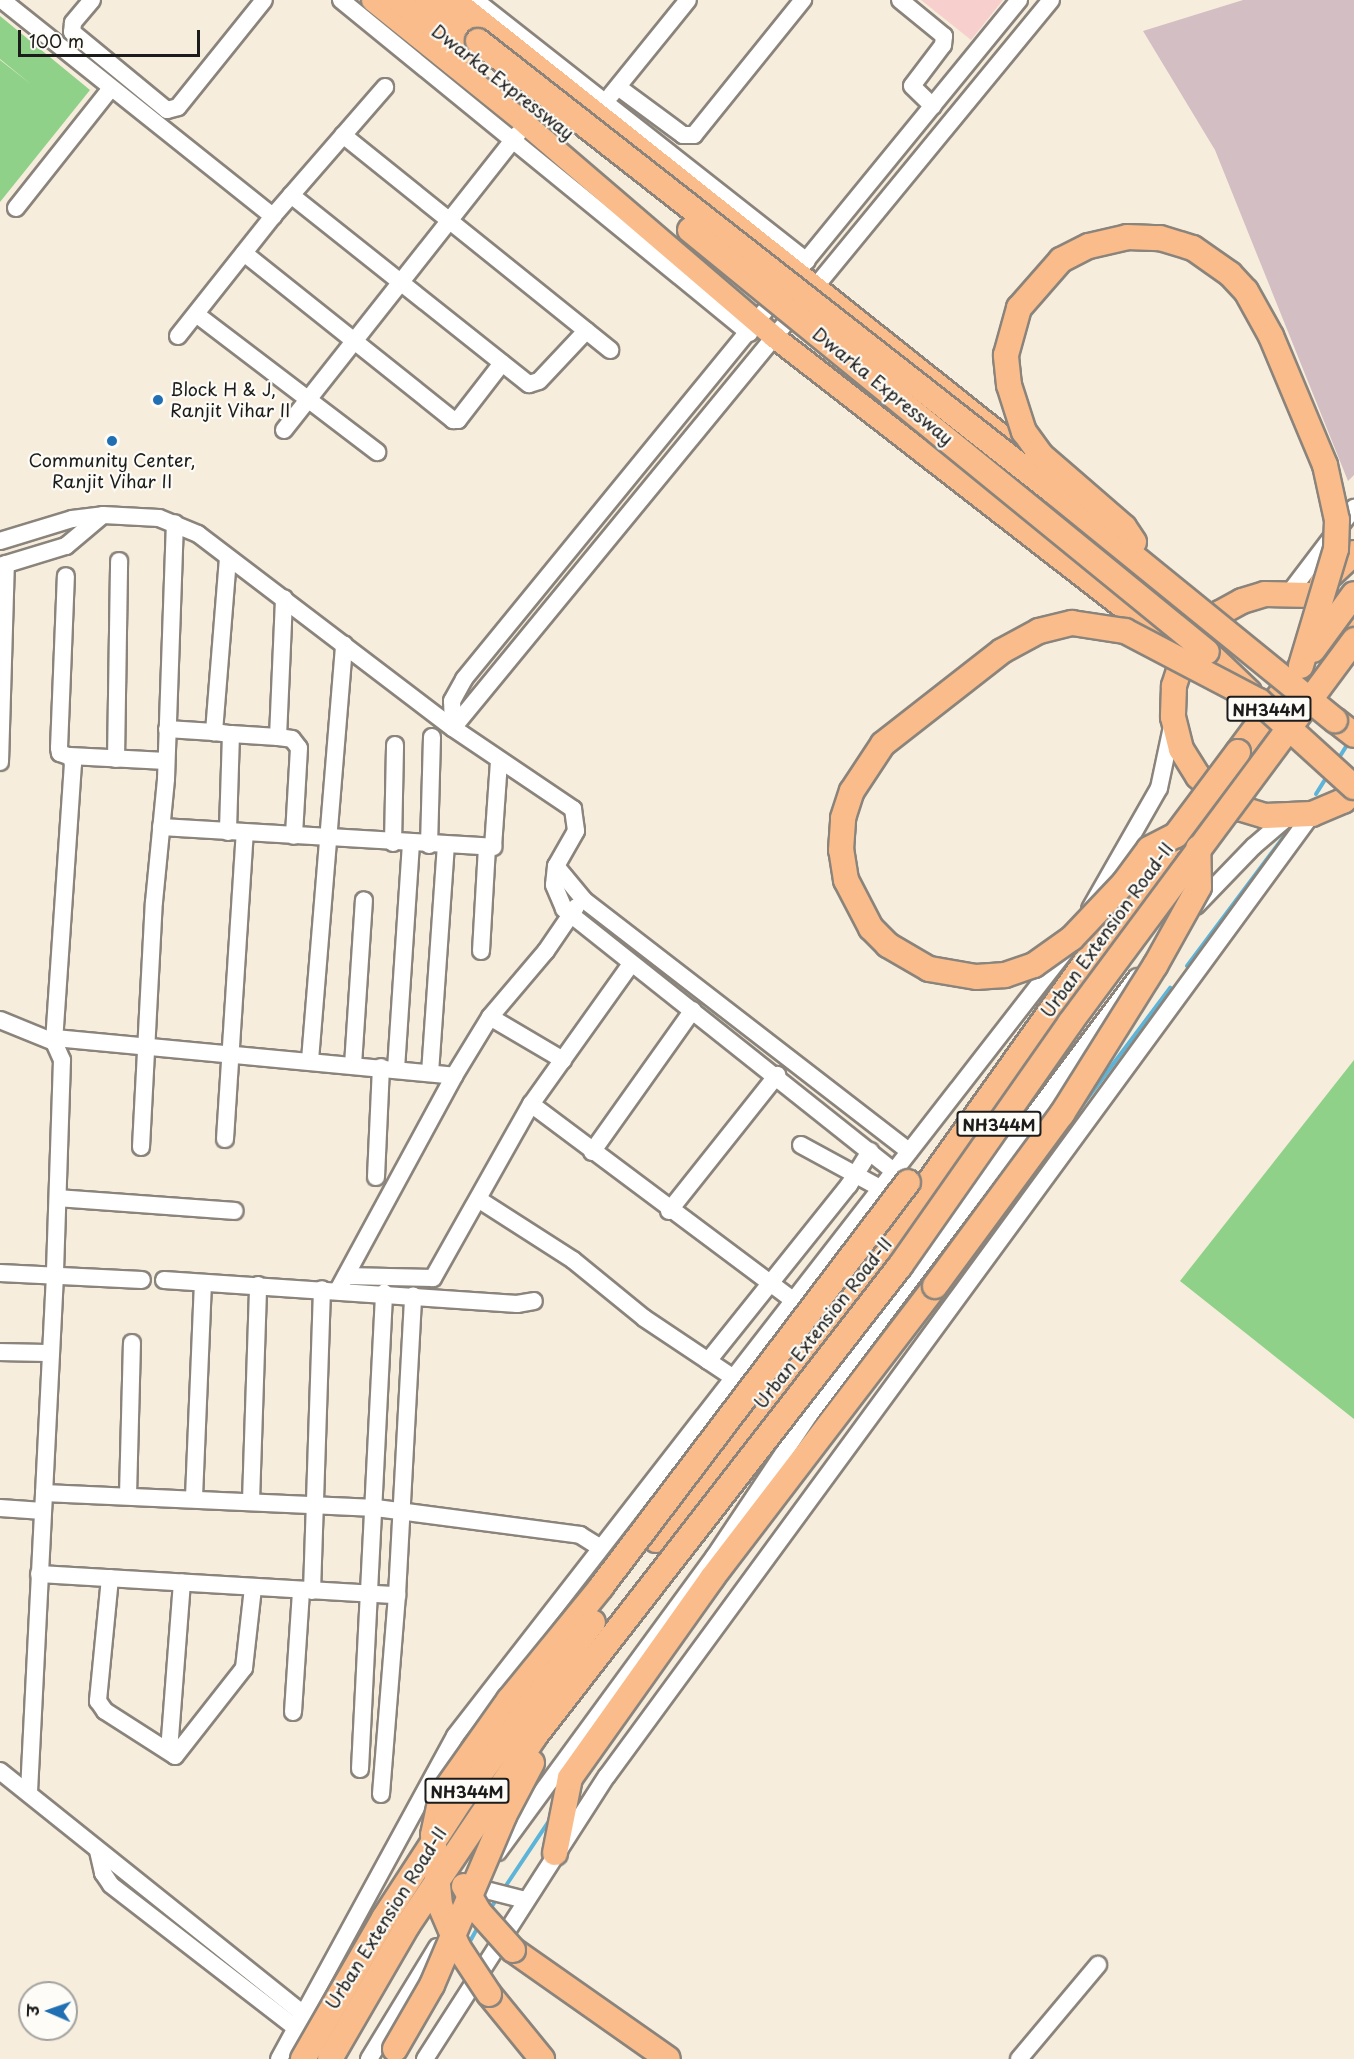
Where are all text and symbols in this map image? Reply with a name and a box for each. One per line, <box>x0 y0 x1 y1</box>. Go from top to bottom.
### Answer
scale bar <box>21 18 202 56</box>
street label: Dwarka Expressway <box>426 19 580 145</box>
text: 100 m <box>29 27 84 54</box>
street label: Dwarka Expressway <box>807 322 959 450</box>
place label: Block H & J, Ranjit Vihar II <box>170 379 291 422</box>
marker: Block H & J, Ranjit Vihar II <box>151 393 165 407</box>
marker: Community Center, Ranjit Vihar II <box>105 434 119 448</box>
place label: Community Center, Ranjit Vihar II <box>27 450 197 492</box>
road number: NH344M <box>1226 696 1312 722</box>
street label: Urban Extension Road-II <box>1036 838 1178 1022</box>
road number: NH344M <box>956 1111 1042 1137</box>
street label: Urban Extension Road-II <box>749 1233 897 1413</box>
road number: NH344M <box>424 1778 510 1804</box>
street label: Urban Extension Road-II <box>320 1822 452 2014</box>
north arrow <box>18 1981 78 2041</box>
text: उ <box>20 2005 44 2016</box>

